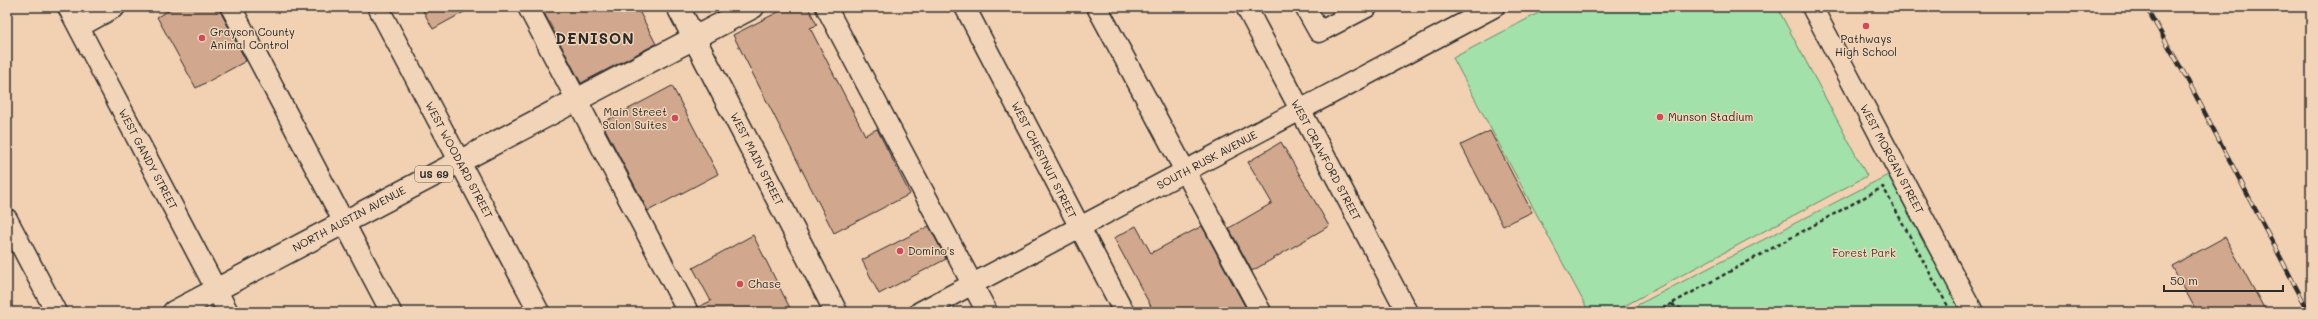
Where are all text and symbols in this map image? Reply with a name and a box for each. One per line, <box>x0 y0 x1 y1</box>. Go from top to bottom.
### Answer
marker: Pathways High School <box>1861 21 1871 31</box>
place label: Grayson County Animal Control <box>210 24 295 52</box>
district label: DENISON <box>555 28 635 48</box>
place label: Pathways High School <box>1835 31 1897 59</box>
marker: Grayson County Animal Control <box>197 33 207 43</box>
street label: WEST CRAWFORD STREET <box>1288 97 1365 223</box>
street label: WEST WOODARD STREET <box>422 99 497 221</box>
street label: WEST CHESTNUT STREET <box>1008 99 1080 221</box>
street label: WEST MORGAN STREET <box>1857 101 1928 216</box>
place label: Main Street Salon Suites <box>602 104 667 132</box>
street label: WEST GANDY STREET <box>116 106 181 212</box>
place label: Munson Stadium <box>1668 109 1753 124</box>
street label: WEST MAIN STREET <box>727 110 787 208</box>
marker: Munson Stadium <box>1655 112 1665 122</box>
marker: Main Street Salon Suites <box>670 113 680 123</box>
street label: SOUTH RUSK AVENUE <box>1154 127 1260 192</box>
road number: US 69 <box>415 166 453 182</box>
street label: NORTH AUSTIN AVENUE <box>290 182 408 255</box>
place label: Domino's <box>908 243 955 258</box>
park label: Forest Park <box>1832 245 1896 260</box>
marker: Domino's <box>895 246 905 256</box>
scale bar <box>2164 267 2283 293</box>
text: 50 m <box>2170 272 2198 288</box>
place label: Chase <box>748 276 781 291</box>
marker: Chase <box>735 279 745 289</box>

